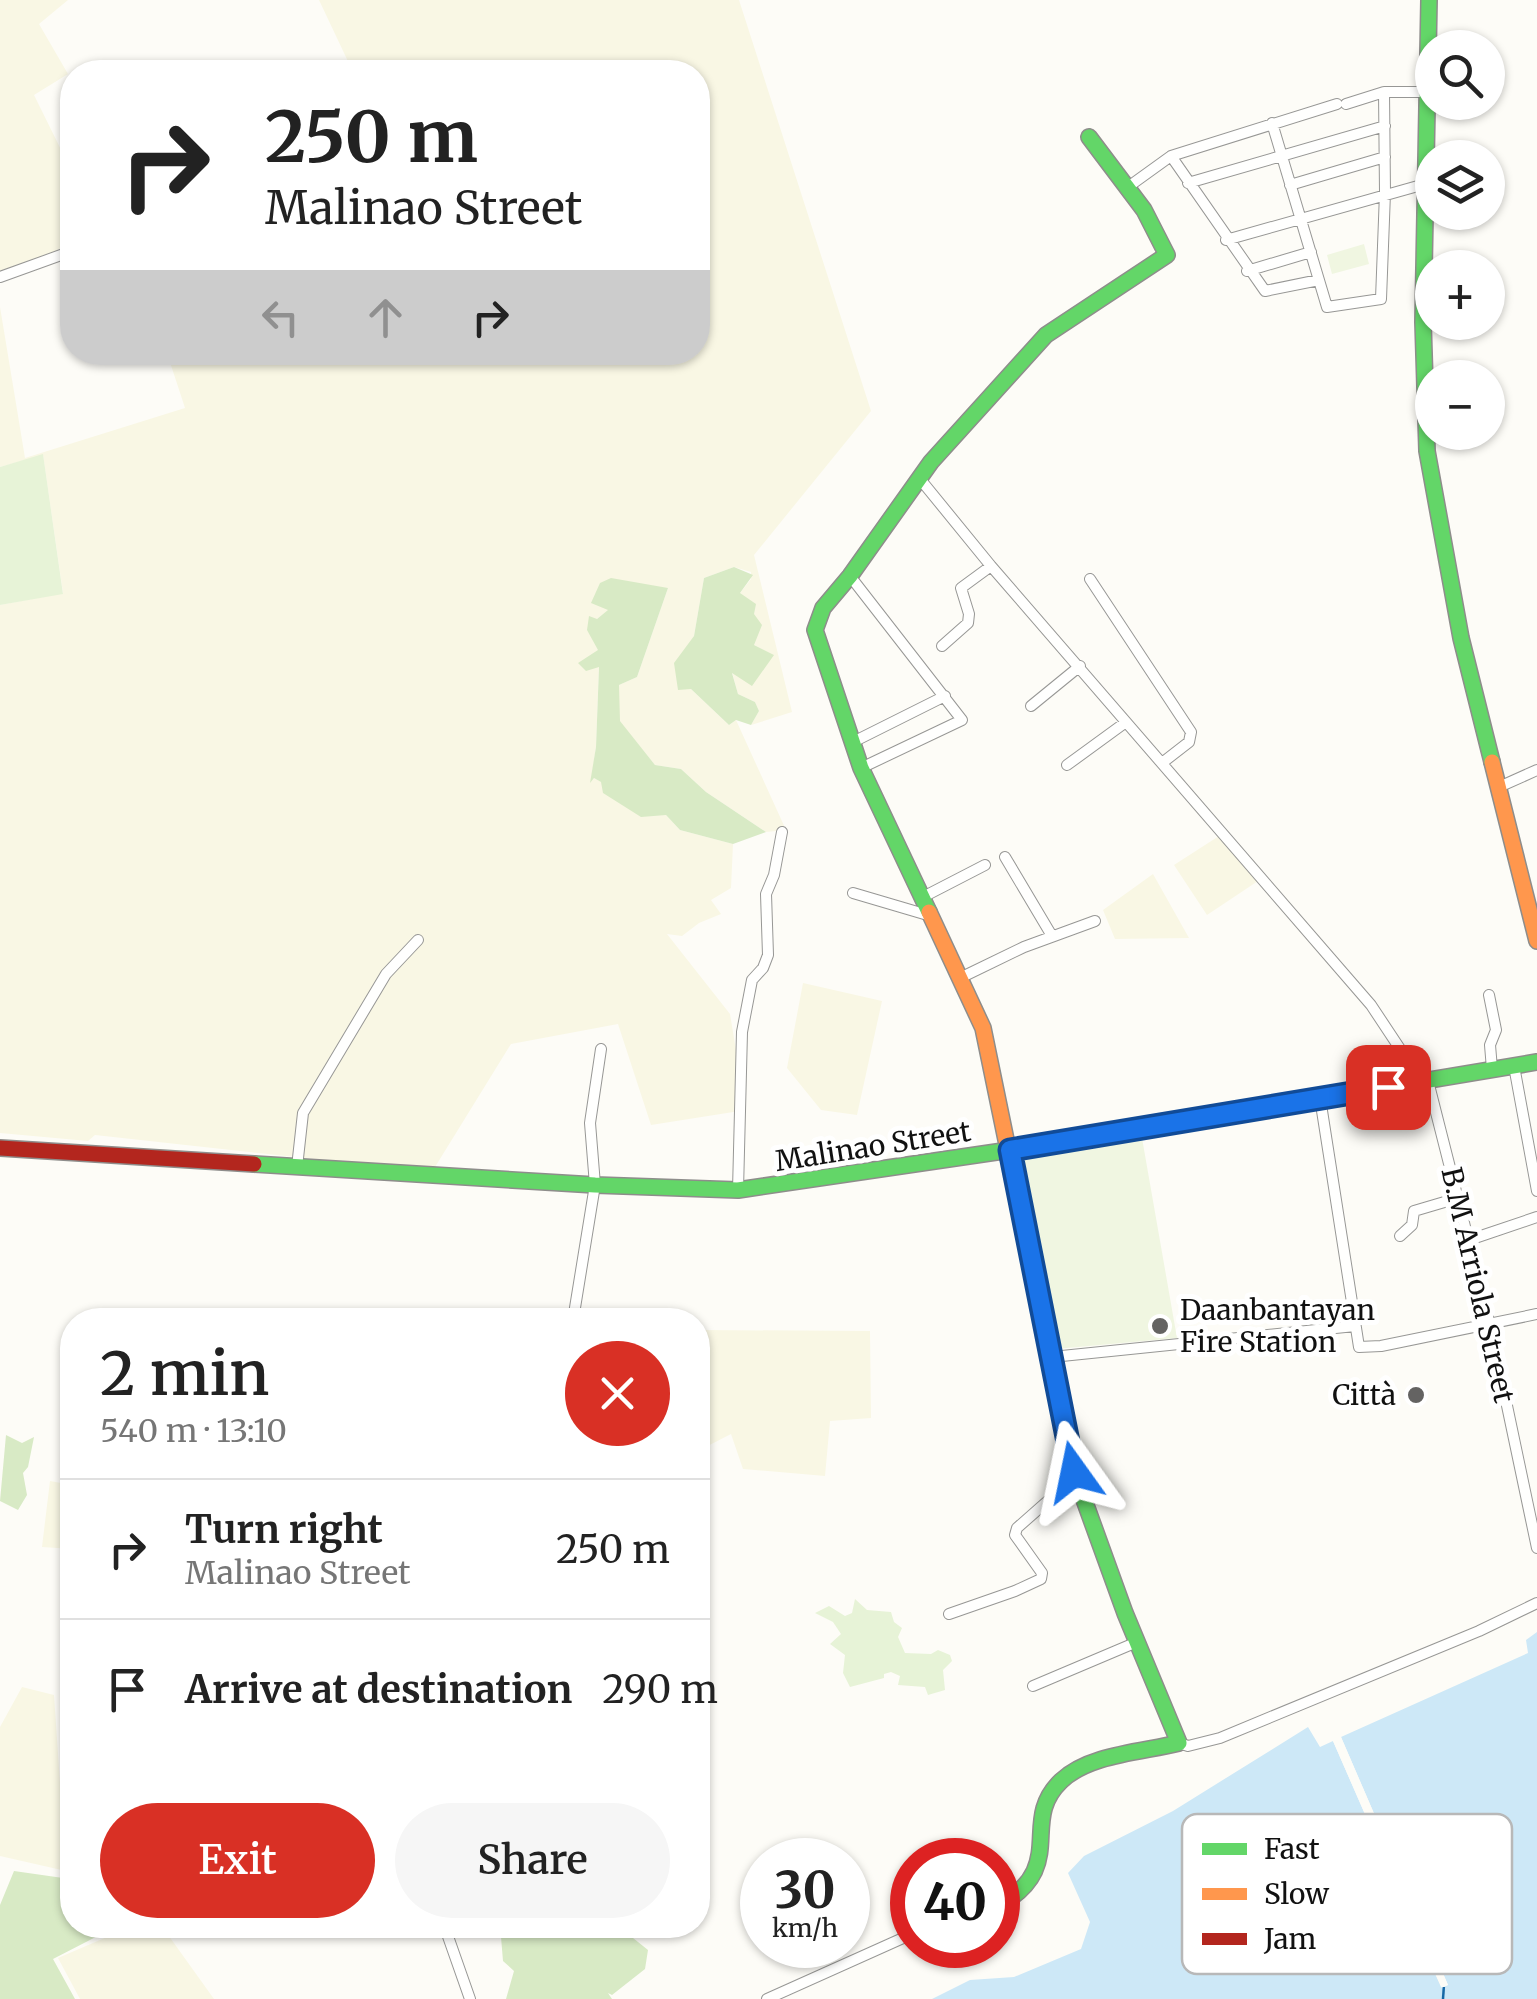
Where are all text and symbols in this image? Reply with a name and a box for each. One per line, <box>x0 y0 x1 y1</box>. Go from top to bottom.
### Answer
map controls <box>1415 30 1505 450</box>
button: search <box>1415 30 1505 120</box>
text: 250 m <box>265 93 478 181</box>
icon: right <box>100 100 230 230</box>
button: layers <box>1415 140 1505 230</box>
text: Malinao Street <box>265 180 582 236</box>
button: + <box>1415 250 1505 340</box>
icon: left <box>253 290 308 345</box>
icon: ahead <box>358 290 413 345</box>
icon: right <box>463 290 518 345</box>
button: − <box>1415 360 1505 450</box>
pin <box>1346 1045 1431 1130</box>
icon: arrive <box>1361 1060 1416 1115</box>
street label: Malinao Street <box>773 1113 973 1179</box>
street label: B.M Arriola Street <box>1433 1164 1523 1406</box>
place label: Daanbantayan Fire Station <box>1180 1292 1375 1360</box>
marker: Daanbantayan Fire Station <box>1149 1315 1171 1337</box>
text: 2 min <box>100 1336 269 1411</box>
button: close <box>565 1341 670 1446</box>
place label: Città <box>1332 1377 1396 1413</box>
marker: Città <box>1405 1384 1427 1406</box>
text: 540 m · 13:10 <box>100 1411 287 1451</box>
position arrow <box>1022 1420 1126 1524</box>
text: Turn right <box>185 1506 383 1553</box>
icon: right <box>100 1522 155 1577</box>
text: 250 m <box>556 1526 670 1573</box>
text: Malinao Street <box>185 1553 411 1593</box>
icon: arrive <box>100 1662 155 1717</box>
text: Arrive at destination <box>185 1666 572 1713</box>
text: 290 m <box>602 1666 718 1713</box>
button: Exit <box>100 1803 375 1918</box>
button: Share <box>395 1803 670 1918</box>
legend <box>1182 1814 1512 1974</box>
text: Fast <box>1264 1831 1320 1867</box>
speed limit sign: 40 <box>890 1838 1020 1968</box>
text: 30 <box>774 1859 836 1922</box>
text: Slow <box>1264 1876 1329 1912</box>
text: km/h <box>772 1912 838 1944</box>
text: Jam <box>1263 1921 1317 1957</box>

